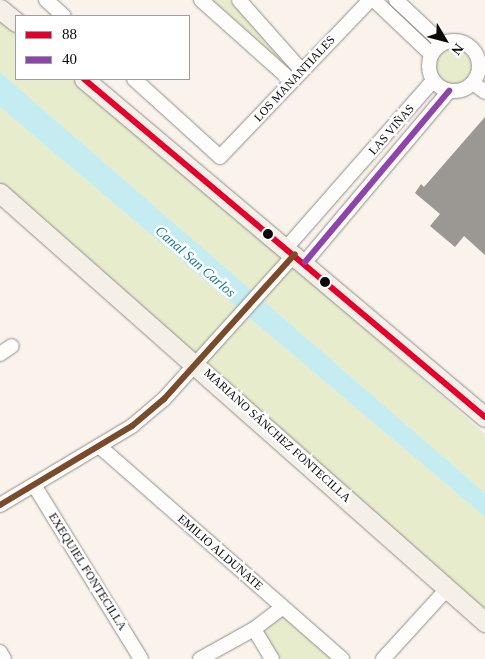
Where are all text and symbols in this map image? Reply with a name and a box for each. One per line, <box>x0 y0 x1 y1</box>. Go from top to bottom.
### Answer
legend <box>15 15 190 80</box>
north arrow <box>420 15 470 65</box>
text: 88 <box>62 26 77 42</box>
street label: LOS MANANTIALES <box>251 33 339 125</box>
text: N <box>448 41 466 58</box>
text: 40 <box>62 51 77 67</box>
street label: LAS VIÑAS <box>366 102 418 158</box>
water label: Canal San Carlos <box>152 223 238 301</box>
unlabelled marker <box>263 229 273 239</box>
unlabelled marker <box>320 277 330 287</box>
street label: MARIANO SÁNCHEZ FONTECILLA <box>201 366 353 506</box>
street label: EXEQUIEL FONTECILLA <box>45 510 129 634</box>
street label: EMILIO ALDUNATE <box>174 512 266 594</box>

